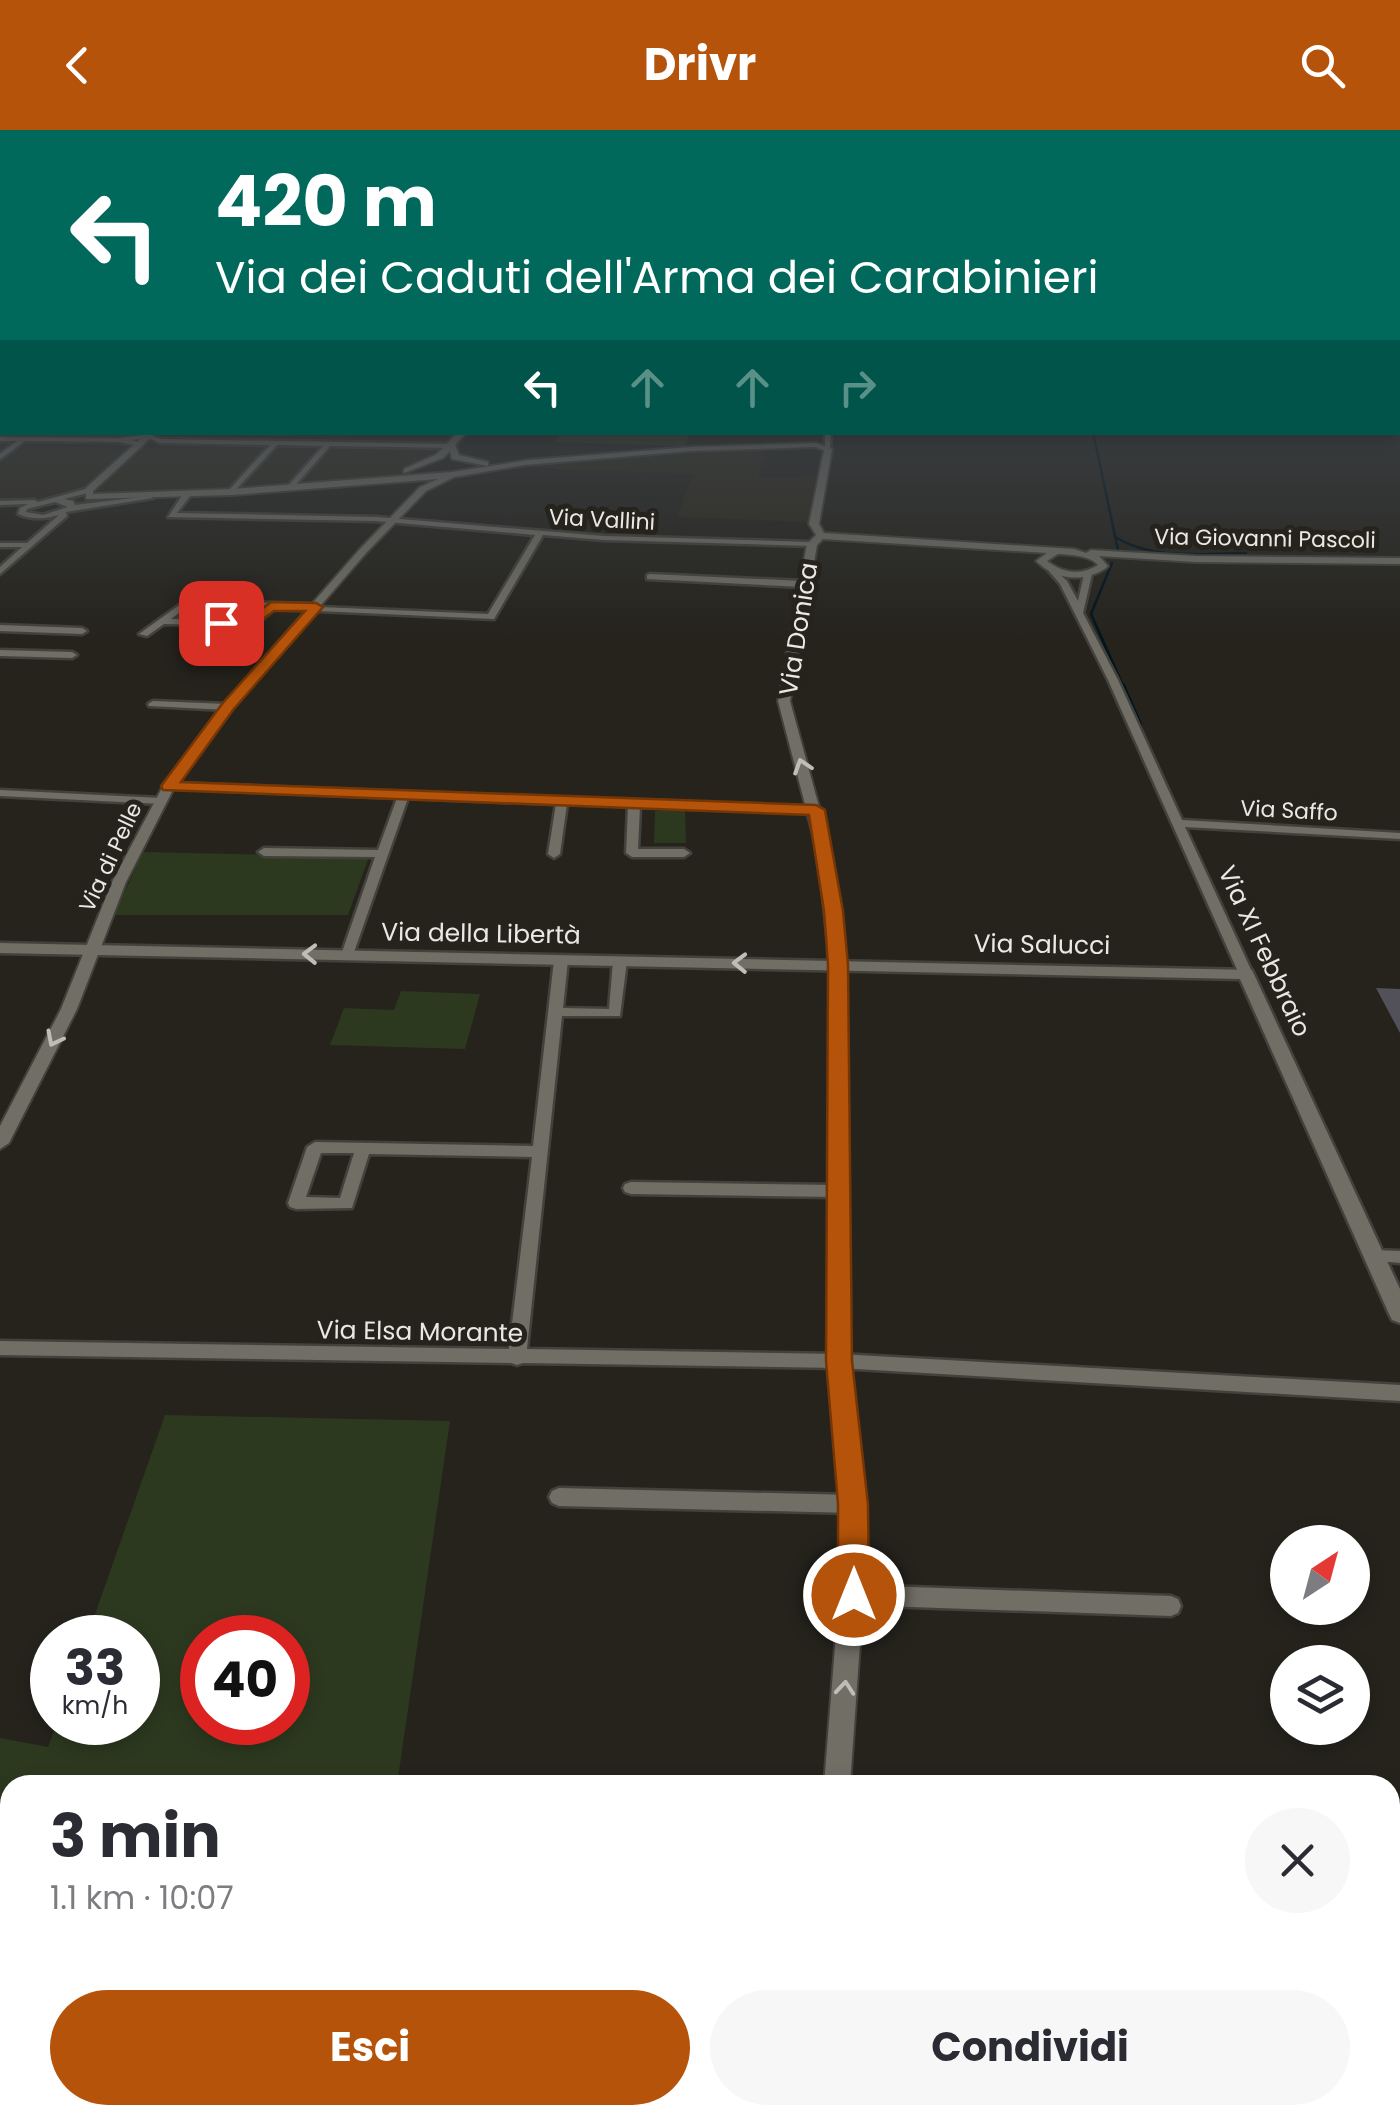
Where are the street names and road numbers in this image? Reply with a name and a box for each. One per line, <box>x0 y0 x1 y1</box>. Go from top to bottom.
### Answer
street label: Via Vallini <box>548 501 656 538</box>
street label: Via Giovanni Pascoli <box>1154 521 1376 556</box>
street label: Via Donica <box>771 560 826 698</box>
street label: Via Saffo <box>1240 792 1338 829</box>
street label: Via di Pelle <box>71 797 149 917</box>
street label: Via XI Febbraio <box>1210 860 1320 1043</box>
street label: Via della Libertà <box>381 914 581 953</box>
street label: Via Salucci <box>973 926 1111 963</box>
street label: Via Elsa Morante <box>316 1312 524 1351</box>

